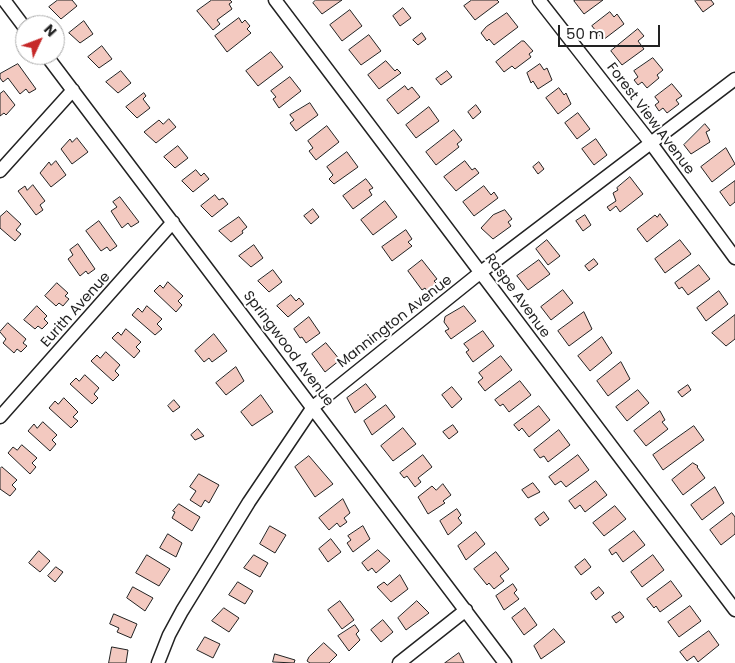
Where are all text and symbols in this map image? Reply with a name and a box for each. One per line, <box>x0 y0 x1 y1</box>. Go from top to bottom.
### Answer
north arrow <box>15 15 65 65</box>
scale bar <box>560 15 662 47</box>
text: N <box>39 20 61 41</box>
text: 50 m <box>566 23 604 44</box>
street label: Forest View Avenue <box>603 60 697 178</box>
street label: Raspe Avenue <box>481 251 553 341</box>
street label: Eurith Avenue <box>38 269 114 351</box>
street label: Mannington Avenue <box>334 272 456 372</box>
street label: Springwood Avenue <box>239 288 337 410</box>

